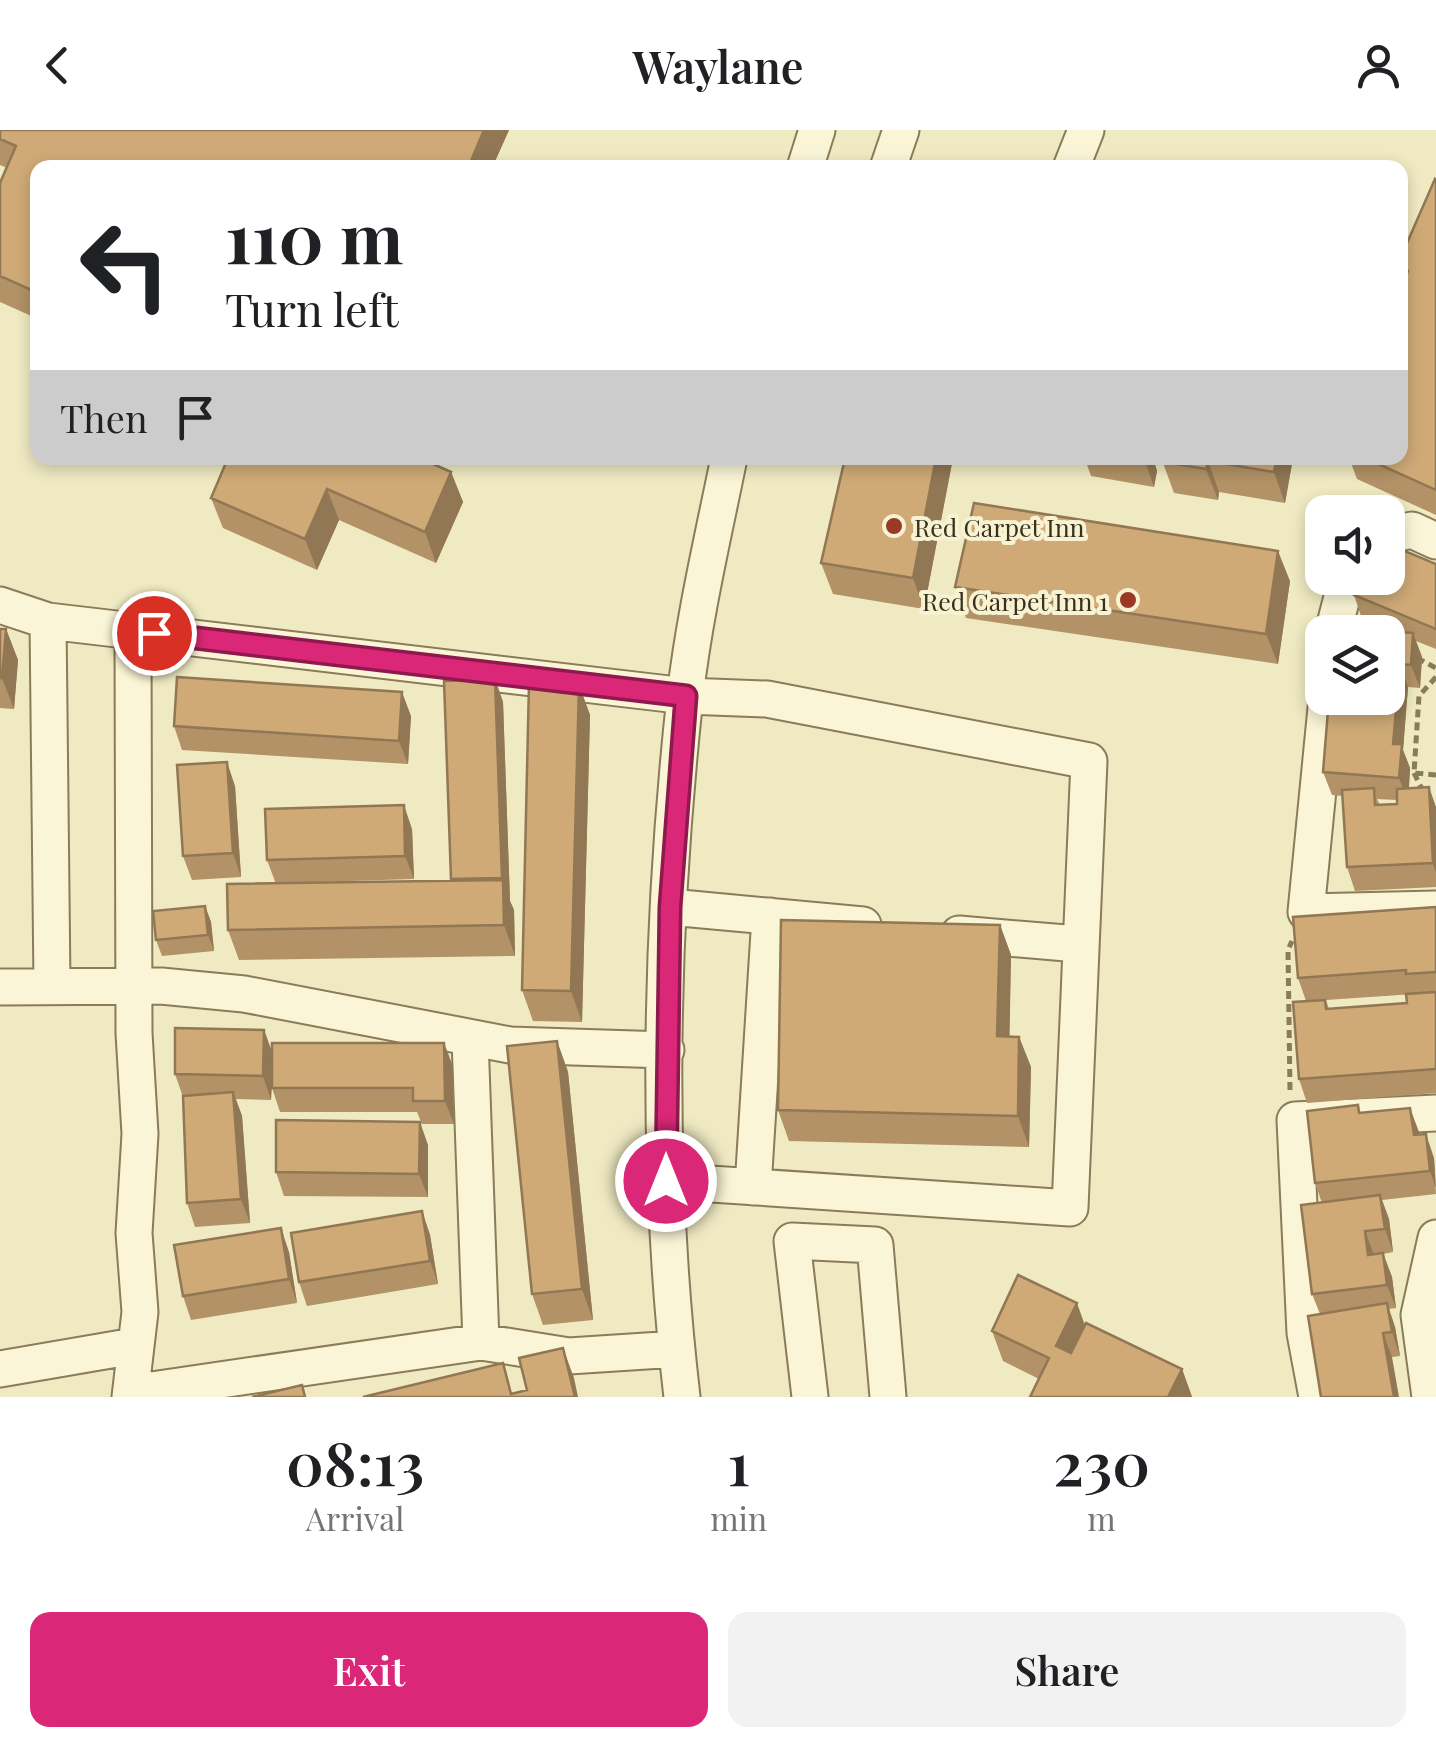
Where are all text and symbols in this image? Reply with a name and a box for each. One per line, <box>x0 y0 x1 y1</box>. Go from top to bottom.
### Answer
text: Waylane <box>632 35 804 95</box>
icon: back <box>30 38 85 93</box>
icon: person <box>1351 38 1406 93</box>
text: 110 m <box>225 188 403 282</box>
icon: left <box>60 200 190 330</box>
text: Turn left <box>225 278 399 338</box>
icon: arrive <box>168 390 223 445</box>
text: Then <box>60 392 148 443</box>
map controls <box>1305 495 1405 715</box>
button: sound <box>1305 495 1405 595</box>
place label: Red Carpet Inn <box>914 510 1085 543</box>
marker: Red Carpet Inn <box>883 515 905 537</box>
place label: Red Carpet Inn 1 <box>922 584 1108 617</box>
marker: Red Carpet Inn 1 <box>1117 589 1139 611</box>
pin <box>112 591 197 676</box>
icon: arrive <box>127 606 182 661</box>
button: layers <box>1305 615 1405 715</box>
position arrow <box>614 1129 718 1233</box>
text: 08:13 <box>286 1421 424 1501</box>
text: 1 <box>727 1421 750 1501</box>
text: 230 <box>1053 1421 1150 1501</box>
text: Arrival <box>306 1496 404 1539</box>
text: min <box>710 1496 767 1539</box>
text: m <box>1087 1496 1116 1539</box>
button: Exit <box>30 1612 708 1727</box>
button: Share <box>728 1612 1406 1727</box>

